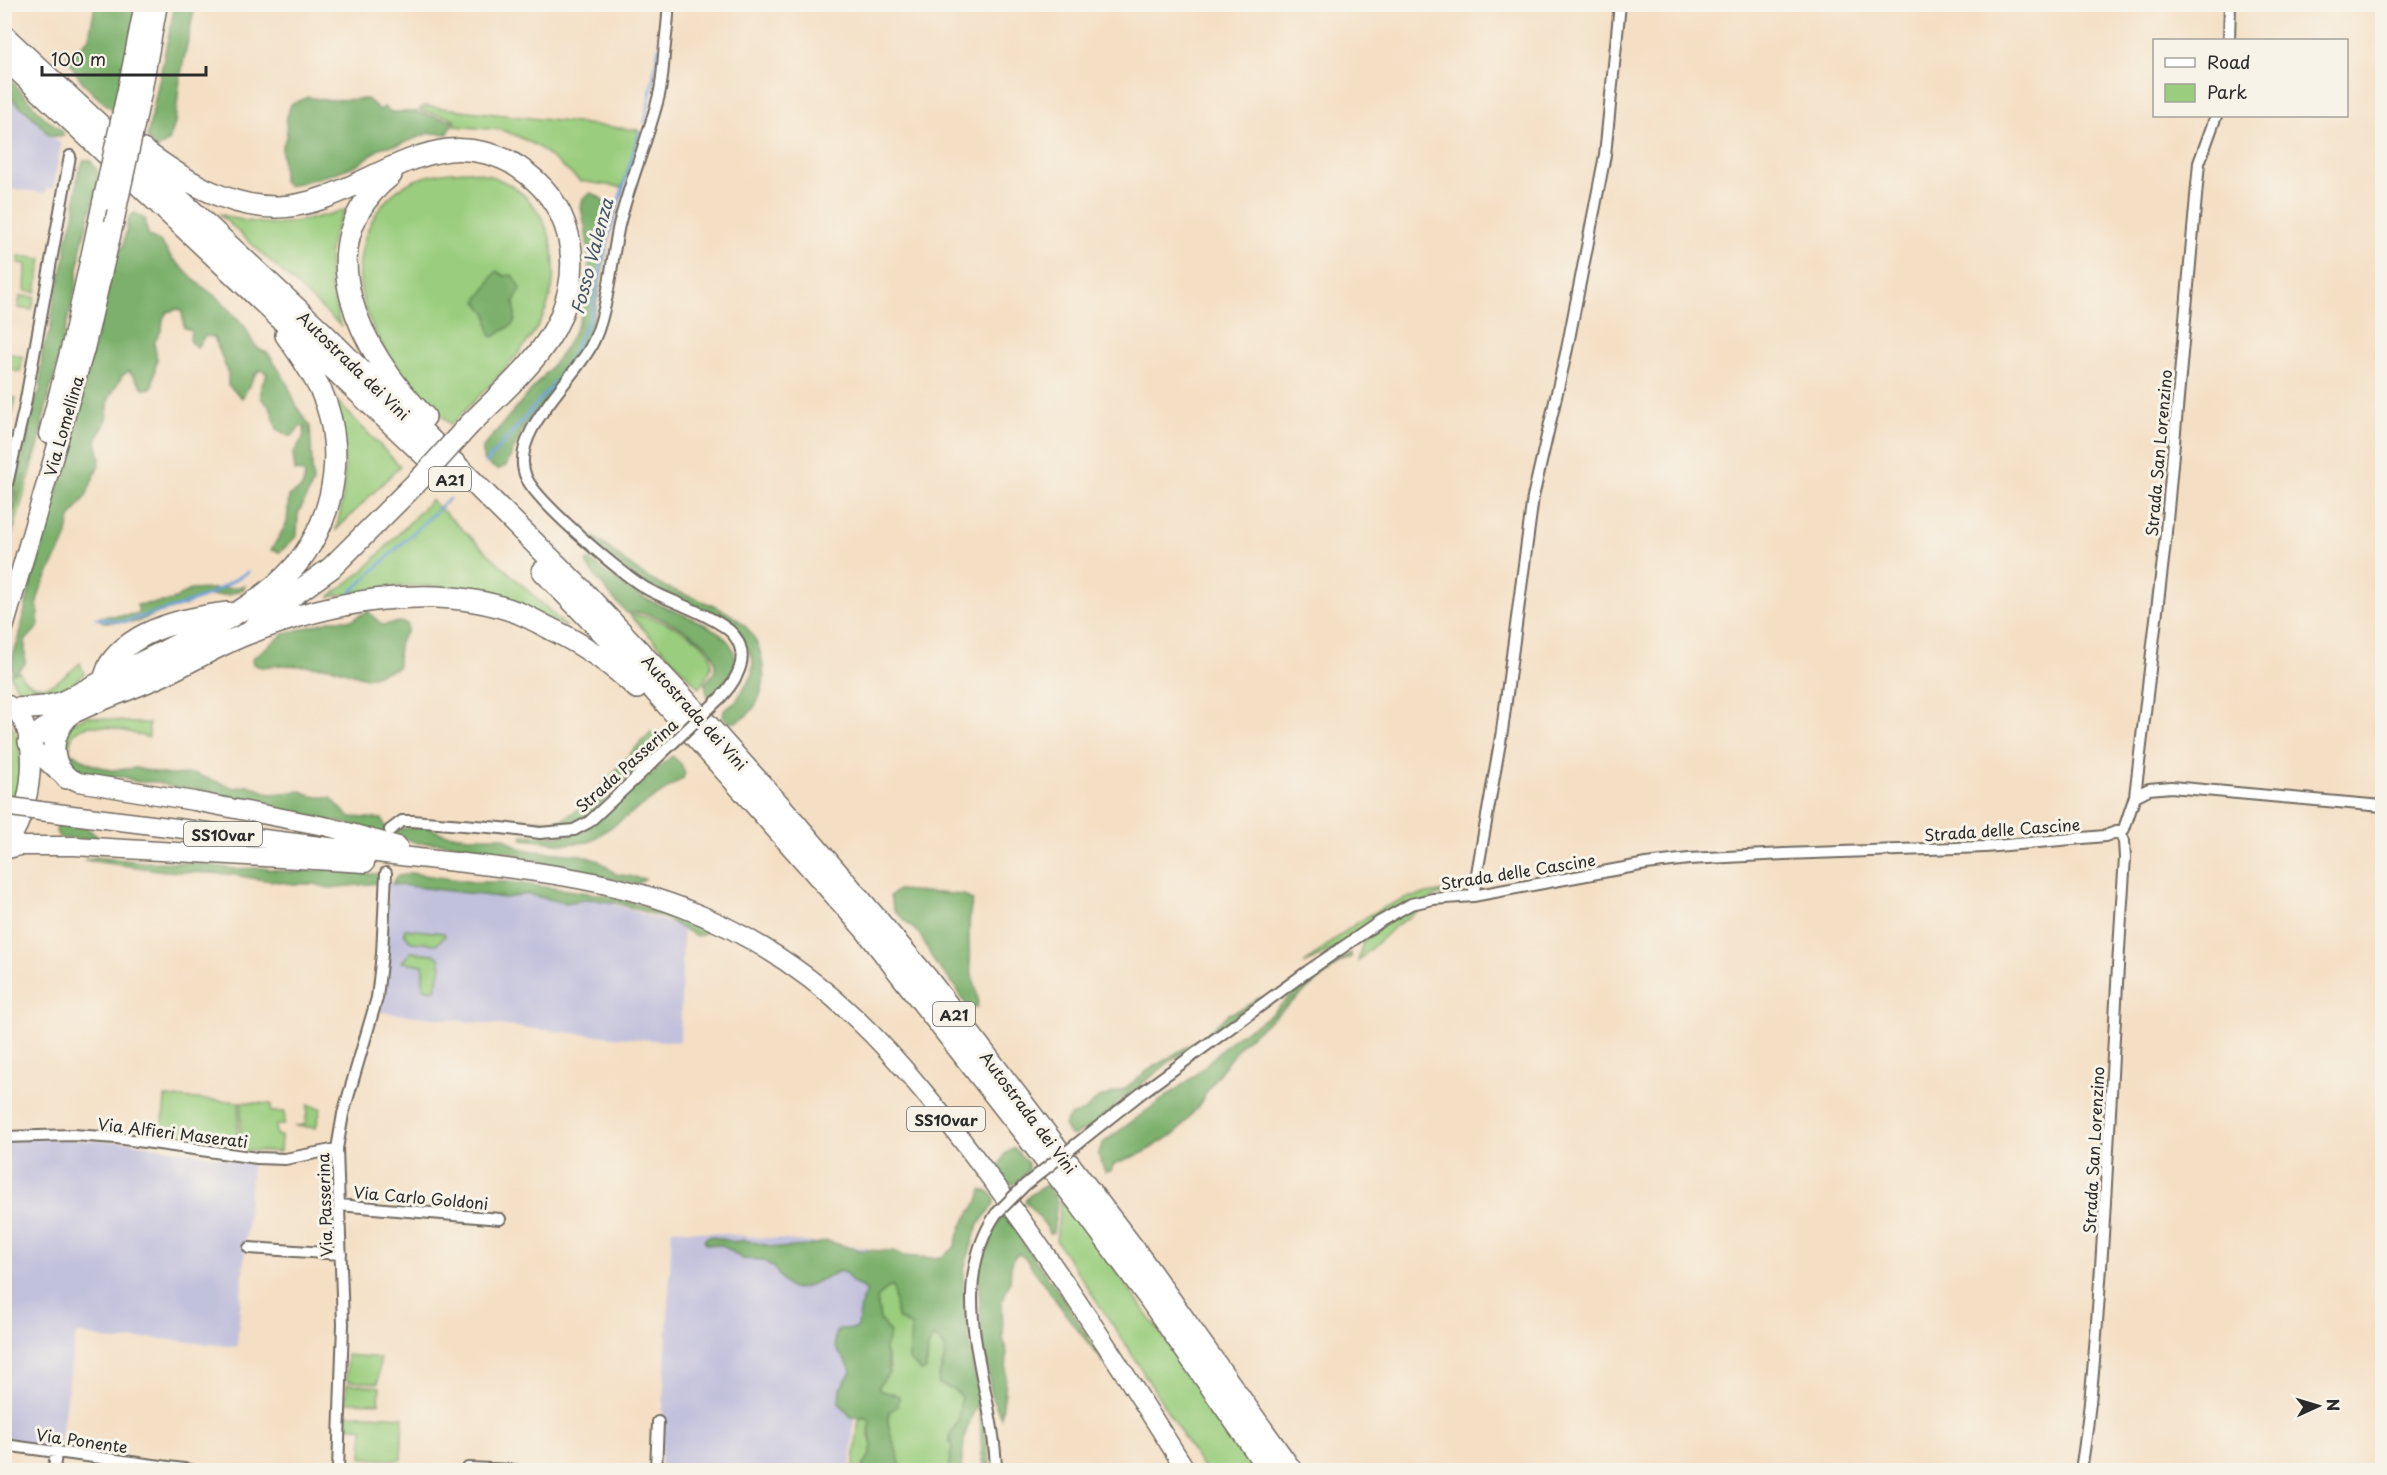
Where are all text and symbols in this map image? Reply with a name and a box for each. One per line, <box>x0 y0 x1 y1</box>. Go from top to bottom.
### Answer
scale bar <box>42 39 206 77</box>
legend <box>2153 39 2348 117</box>
text: 100 m <box>51 45 106 72</box>
text: Road <box>2207 48 2251 75</box>
text: Park <box>2207 78 2247 105</box>
water label: Fosso Valenza <box>563 194 620 317</box>
street label: Autostrada dei Vini <box>293 305 415 425</box>
street label: Strada San Lorenzino <box>2139 368 2177 537</box>
street label: Via Lomellina <box>37 373 89 479</box>
road number: A21 <box>429 467 471 491</box>
street label: Autostrada dei Vini <box>637 649 753 775</box>
street label: Strada Passerina <box>569 712 683 818</box>
street label: Strada delle Cascine <box>1923 812 2081 846</box>
road number: SS10var <box>184 822 262 846</box>
street label: Strada delle Cascine <box>1439 847 1597 895</box>
road number: A21 <box>933 1002 975 1026</box>
street label: Autostrada dei Vini <box>975 1046 1083 1178</box>
street label: Strada San Lorenzino <box>2077 1066 2109 1234</box>
road number: SS10var <box>907 1107 985 1131</box>
street label: Via Alfieri Maserati <box>96 1111 250 1153</box>
street label: Via Passerina <box>310 1153 338 1257</box>
street label: Via Carlo Goldoni <box>353 1179 489 1215</box>
north arrow <box>2288 1376 2348 1436</box>
text: N <box>2322 1398 2346 1412</box>
street label: Via Ponente <box>35 1422 129 1458</box>

